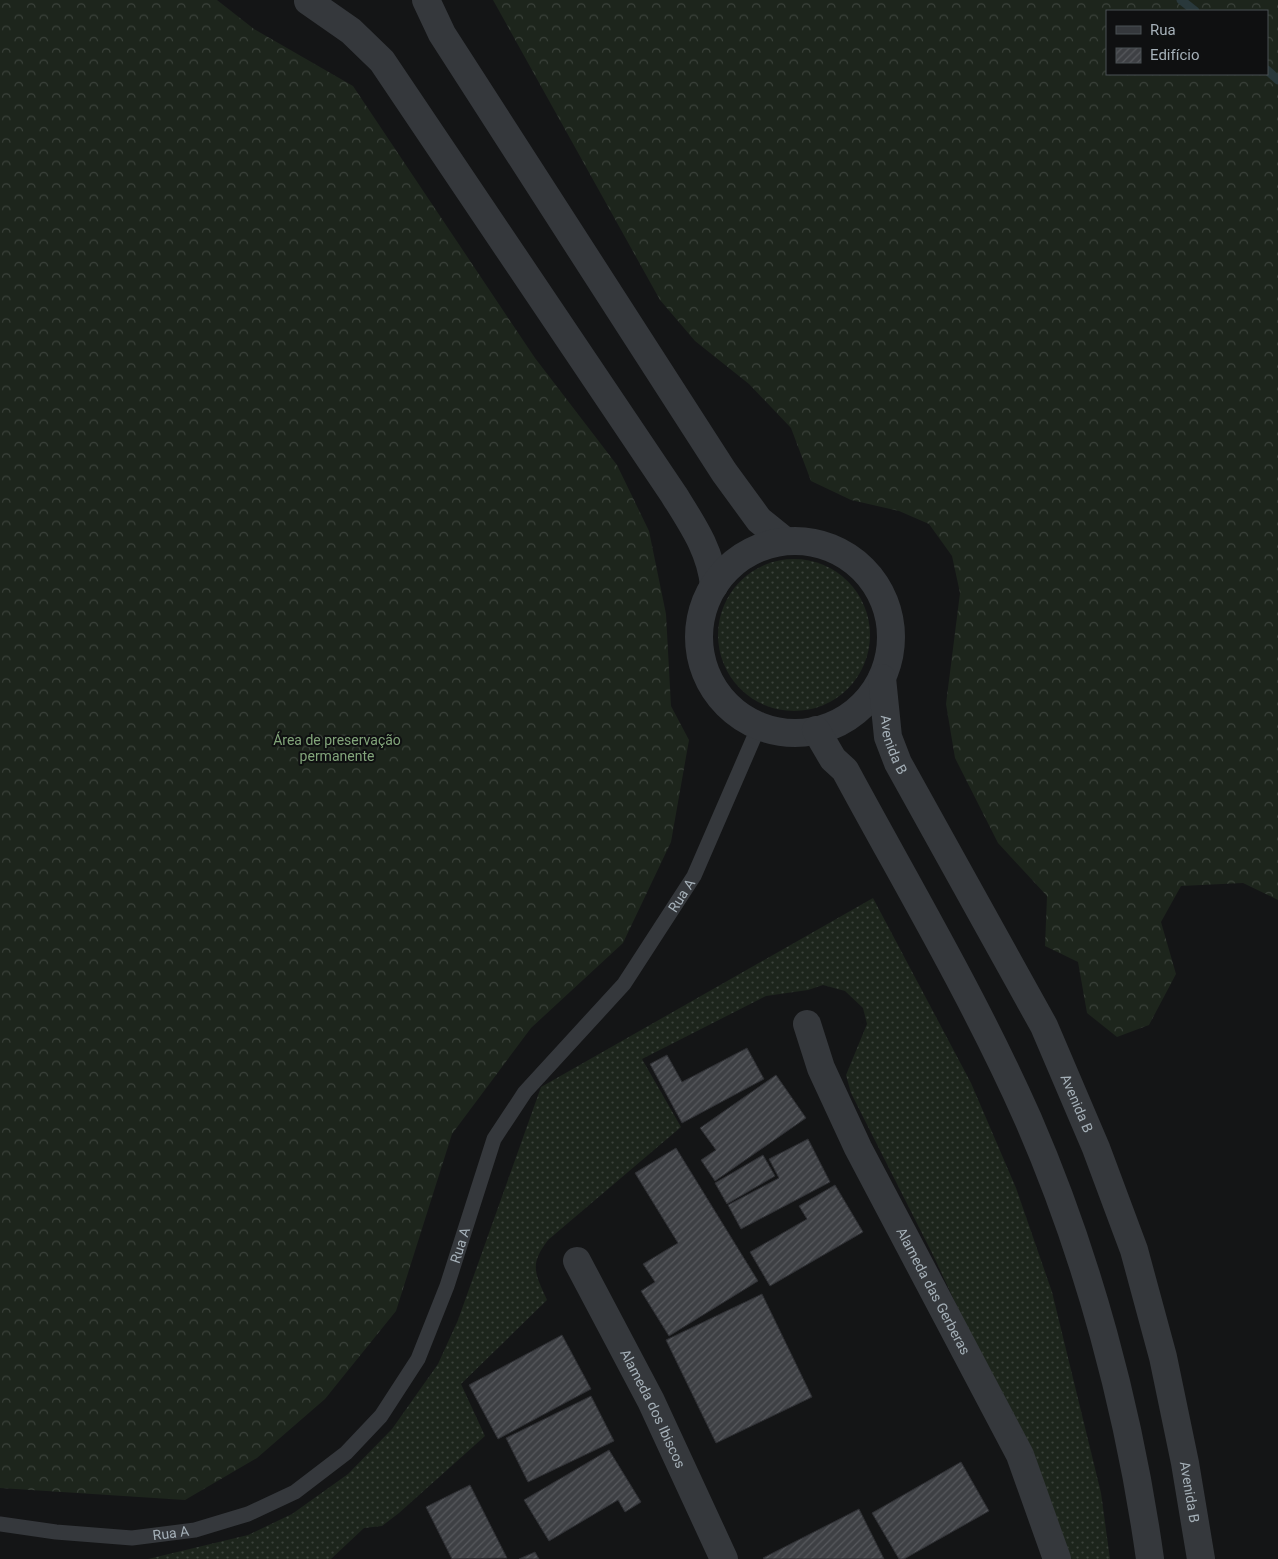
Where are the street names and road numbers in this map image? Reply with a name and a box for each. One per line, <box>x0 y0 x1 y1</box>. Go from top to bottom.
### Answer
street label: Avenida B <box>878 714 911 777</box>
street label: Rua A <box>665 876 698 915</box>
street label: Avenida B <box>1057 1072 1096 1135</box>
street label: Rua A <box>447 1225 473 1265</box>
street label: Alameda das Gerberas <box>893 1225 974 1357</box>
street label: Alameda dos Ibiscos <box>617 1346 689 1470</box>
street label: Avenida B <box>1177 1460 1203 1524</box>
street label: Rua A <box>152 1523 190 1543</box>

